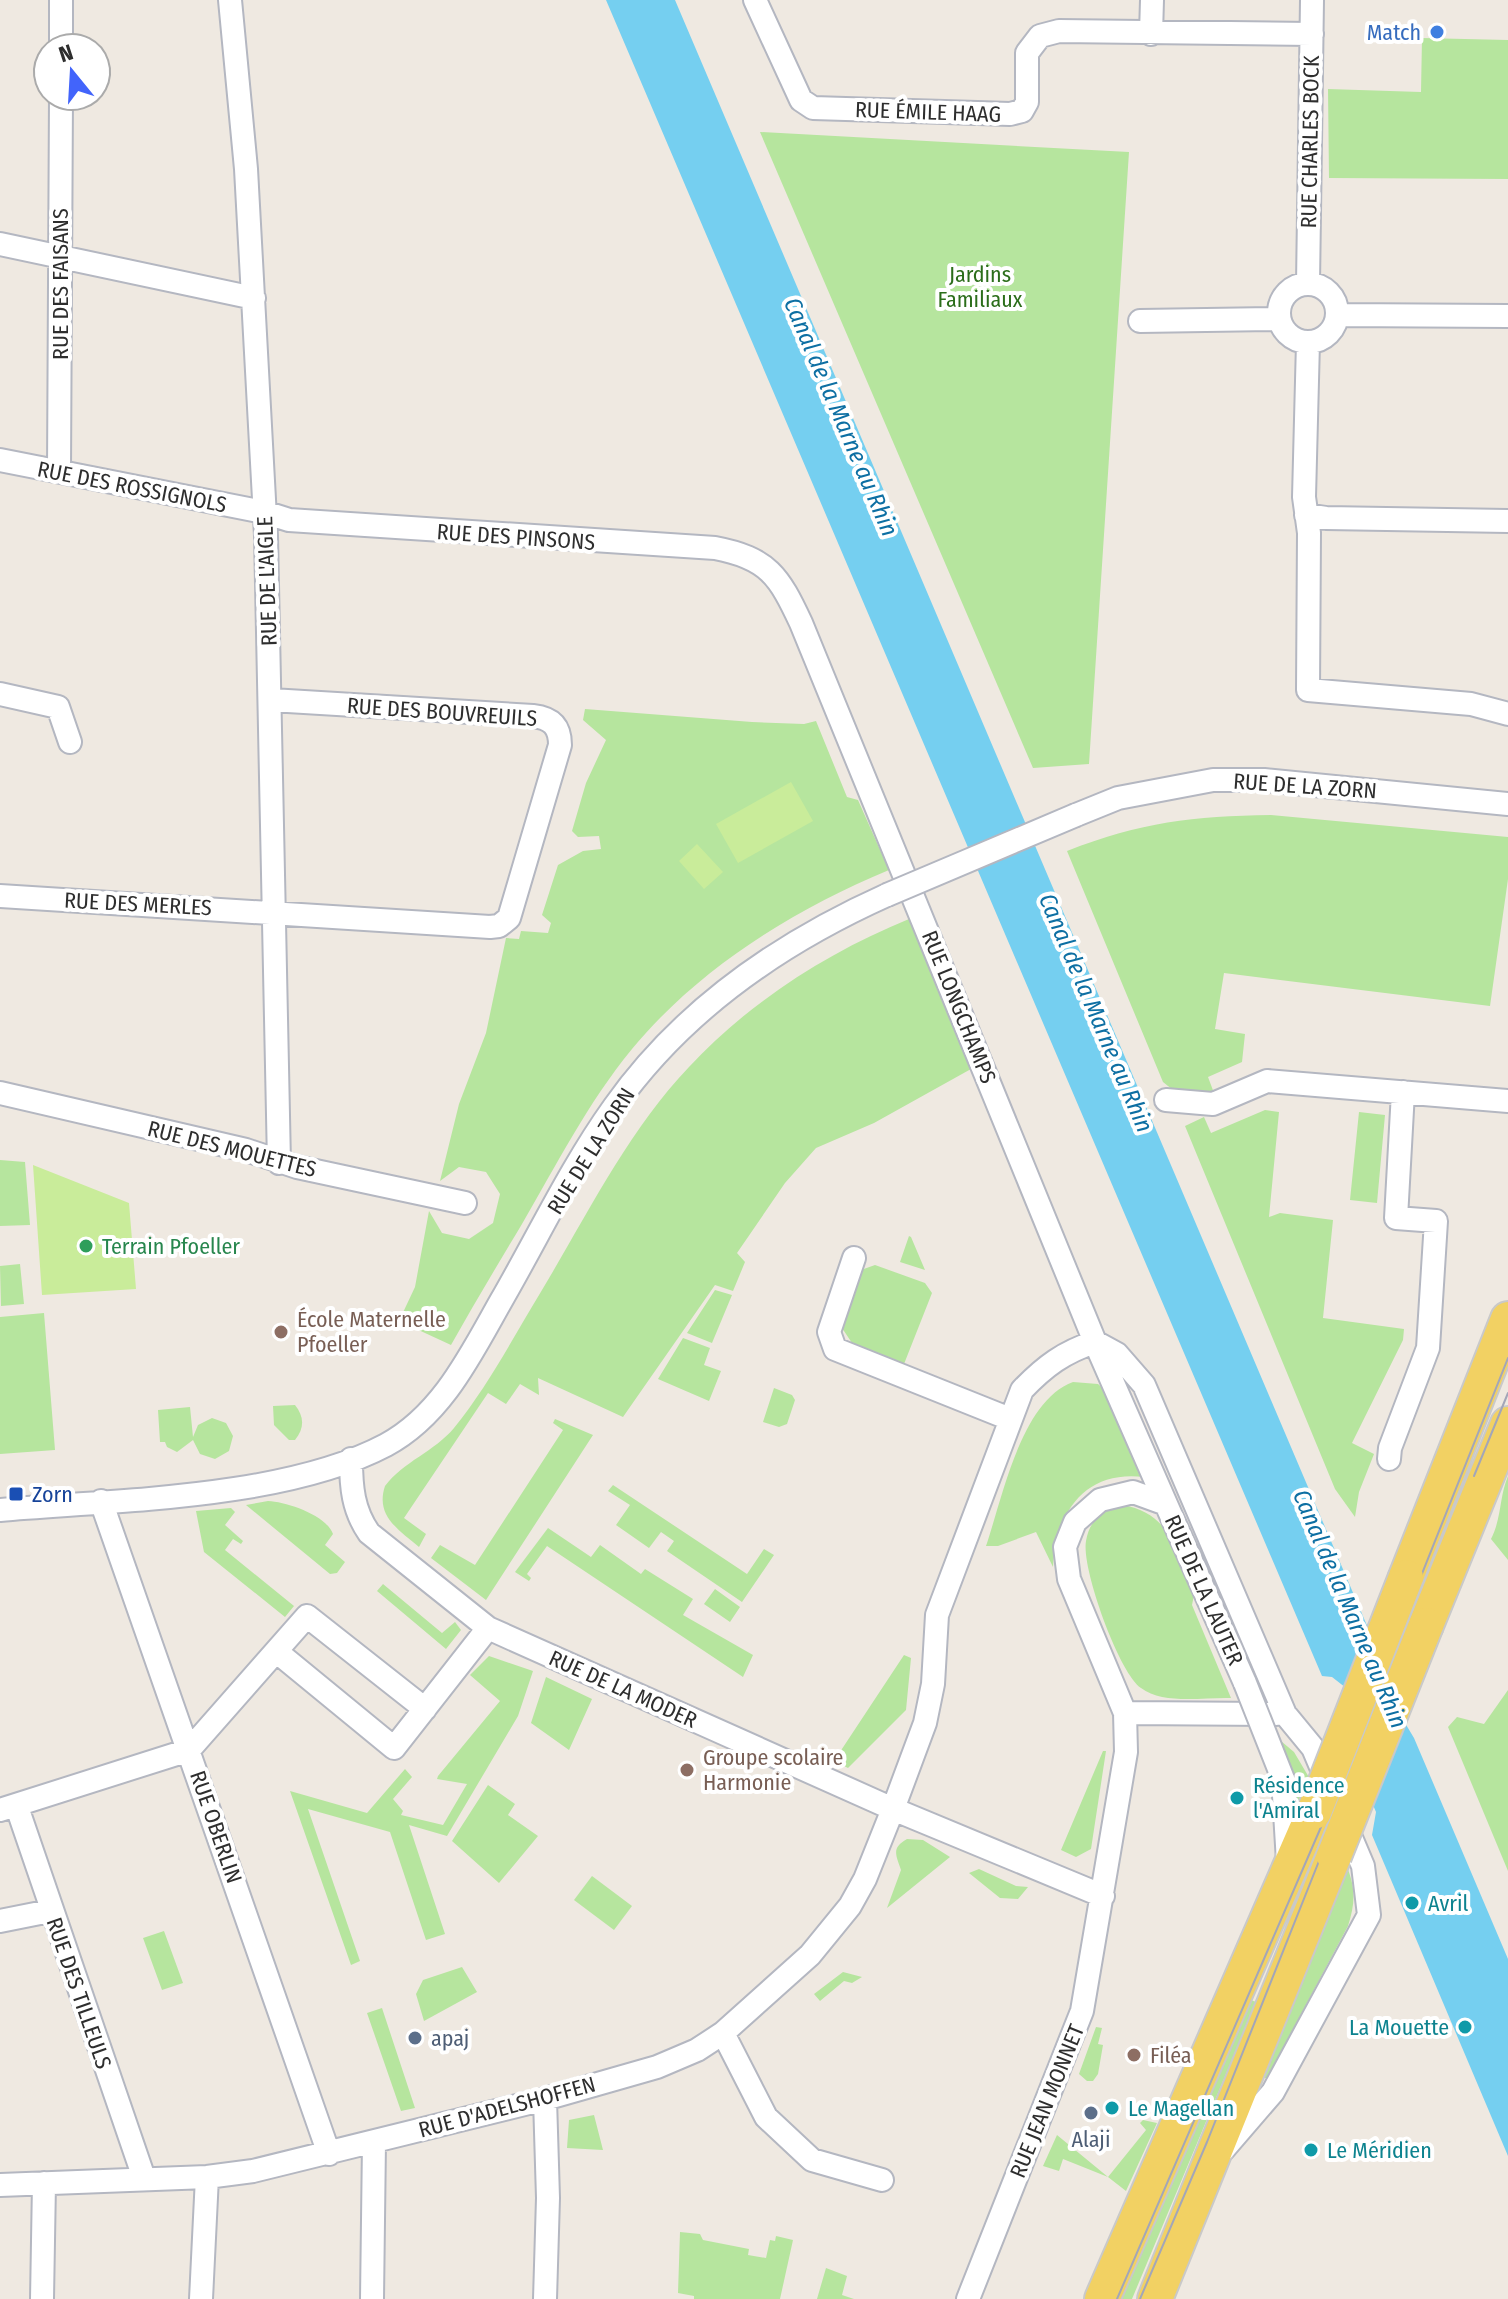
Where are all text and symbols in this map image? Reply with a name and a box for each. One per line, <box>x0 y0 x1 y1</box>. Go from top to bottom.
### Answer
place label: Match <box>1367 19 1421 46</box>
marker: Match <box>1428 23 1446 41</box>
north arrow <box>32 32 112 112</box>
text: N <box>56 39 76 68</box>
street label: RUE CHARLES BOCK <box>1295 55 1325 229</box>
street label: RUE ÉMILE HAAG <box>855 96 1001 128</box>
street label: RUE DES FAISANS <box>47 208 74 360</box>
park label: Jardins Familiaux <box>938 261 1023 313</box>
water label: Canal de la Marne au Rhin <box>778 294 904 540</box>
street label: RUE DES ROSSIGNOLS <box>35 455 229 519</box>
street label: RUE DE L'AIGLE <box>251 516 283 646</box>
street label: RUE DES PINSONS <box>436 518 596 556</box>
street label: RUE DES BOUVREUILS <box>346 692 538 732</box>
street label: RUE DE LA ZORN <box>1232 768 1378 804</box>
street label: RUE DES MERLES <box>63 887 213 921</box>
water label: Canal de la Marne au Rhin <box>1033 890 1159 1136</box>
street label: RUE LONGCHAMPS <box>916 927 1002 1087</box>
street label: RUE DE LA ZORN <box>541 1083 641 1219</box>
street label: RUE DES MOUETTES <box>145 1115 319 1183</box>
place label: Terrain Pfoeller <box>102 1233 240 1260</box>
marker: Terrain Pfoeller <box>77 1237 95 1255</box>
place label: École Maternelle Pfoeller <box>297 1306 446 1358</box>
marker: École Maternelle Pfoeller <box>272 1323 290 1341</box>
place label: Zorn <box>32 1481 73 1508</box>
marker: Zorn <box>7 1485 25 1503</box>
water label: Canal de la Marne au Rhin <box>1287 1486 1413 1732</box>
street label: RUE DE LA LAUTER <box>1159 1511 1249 1669</box>
street label: RUE DE LA MODER <box>545 1644 701 1734</box>
place label: Groupe scolaire Harmonie <box>703 1744 843 1796</box>
marker: Groupe scolaire Harmonie <box>678 1761 696 1779</box>
street label: RUE OBERLIN <box>184 1767 248 1887</box>
place label: Résidence l'Amiral <box>1253 1772 1345 1824</box>
marker: Résidence l'Amiral <box>1228 1789 1246 1807</box>
place label: Avril <box>1428 1890 1469 1917</box>
marker: Avril <box>1403 1894 1421 1912</box>
street label: RUE DES TILLEULS <box>40 1914 118 2072</box>
place label: La Mouette <box>1349 2014 1449 2041</box>
marker: La Mouette <box>1456 2018 1474 2036</box>
street label: RUE JEAN MONNET <box>1004 2020 1090 2182</box>
place label: apaj <box>431 2025 469 2052</box>
marker: apaj <box>406 2029 424 2047</box>
place label: Filéa <box>1150 2042 1192 2069</box>
marker: Filéa <box>1125 2046 1143 2064</box>
street label: RUE D'ADELSHOFFEN <box>416 2070 598 2144</box>
place label: Le Magellan <box>1128 2095 1234 2122</box>
marker: Le Magellan <box>1103 2099 1121 2117</box>
marker: Alaji <box>1082 2104 1100 2122</box>
place label: Alaji <box>1072 2126 1110 2153</box>
place label: Le Méridien <box>1327 2137 1432 2164</box>
marker: Le Méridien <box>1302 2141 1320 2159</box>

